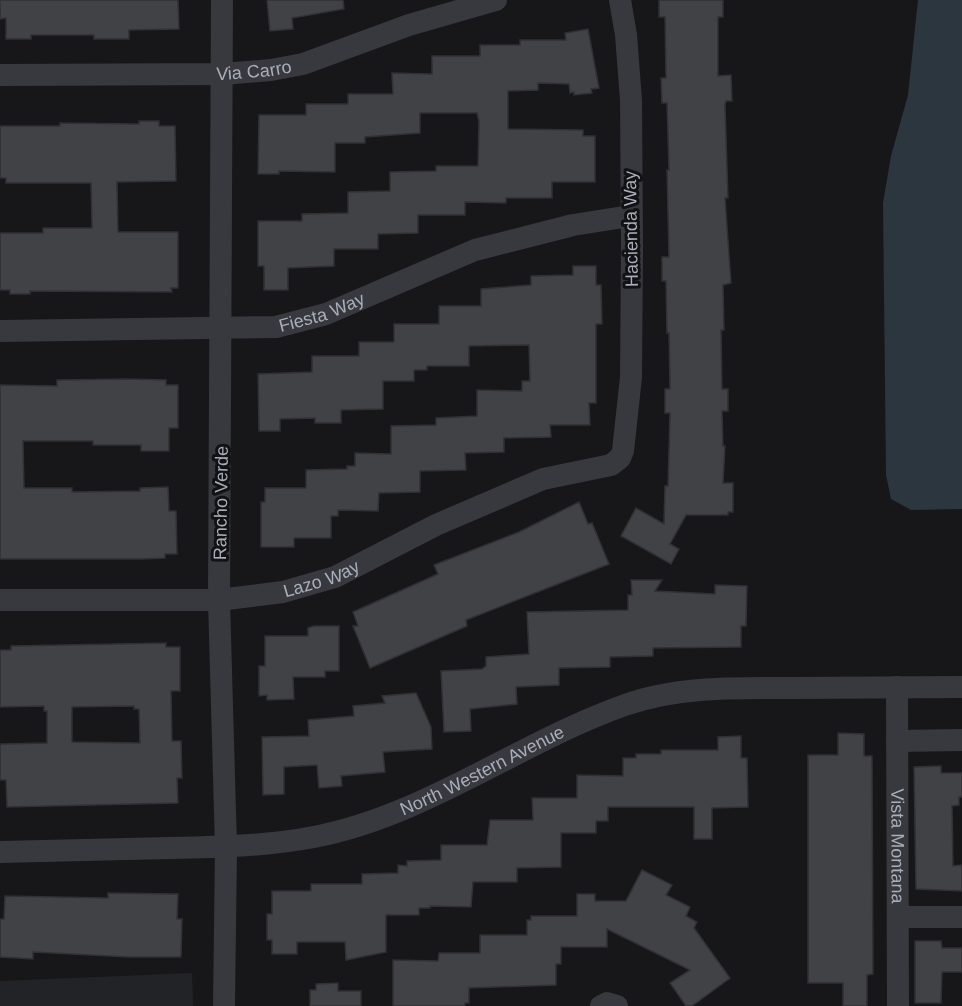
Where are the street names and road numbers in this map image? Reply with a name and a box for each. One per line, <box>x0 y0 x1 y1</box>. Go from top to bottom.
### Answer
street label: Via Carro <box>216 56 293 84</box>
street label: Hacienda Way <box>620 171 642 287</box>
street label: Fiesta Way <box>277 289 368 336</box>
street label: Rancho Verde <box>210 446 232 560</box>
street label: Lazo Way <box>281 556 363 601</box>
street label: North Western Avenue <box>397 722 567 819</box>
street label: Vista Montana <box>887 789 908 904</box>

